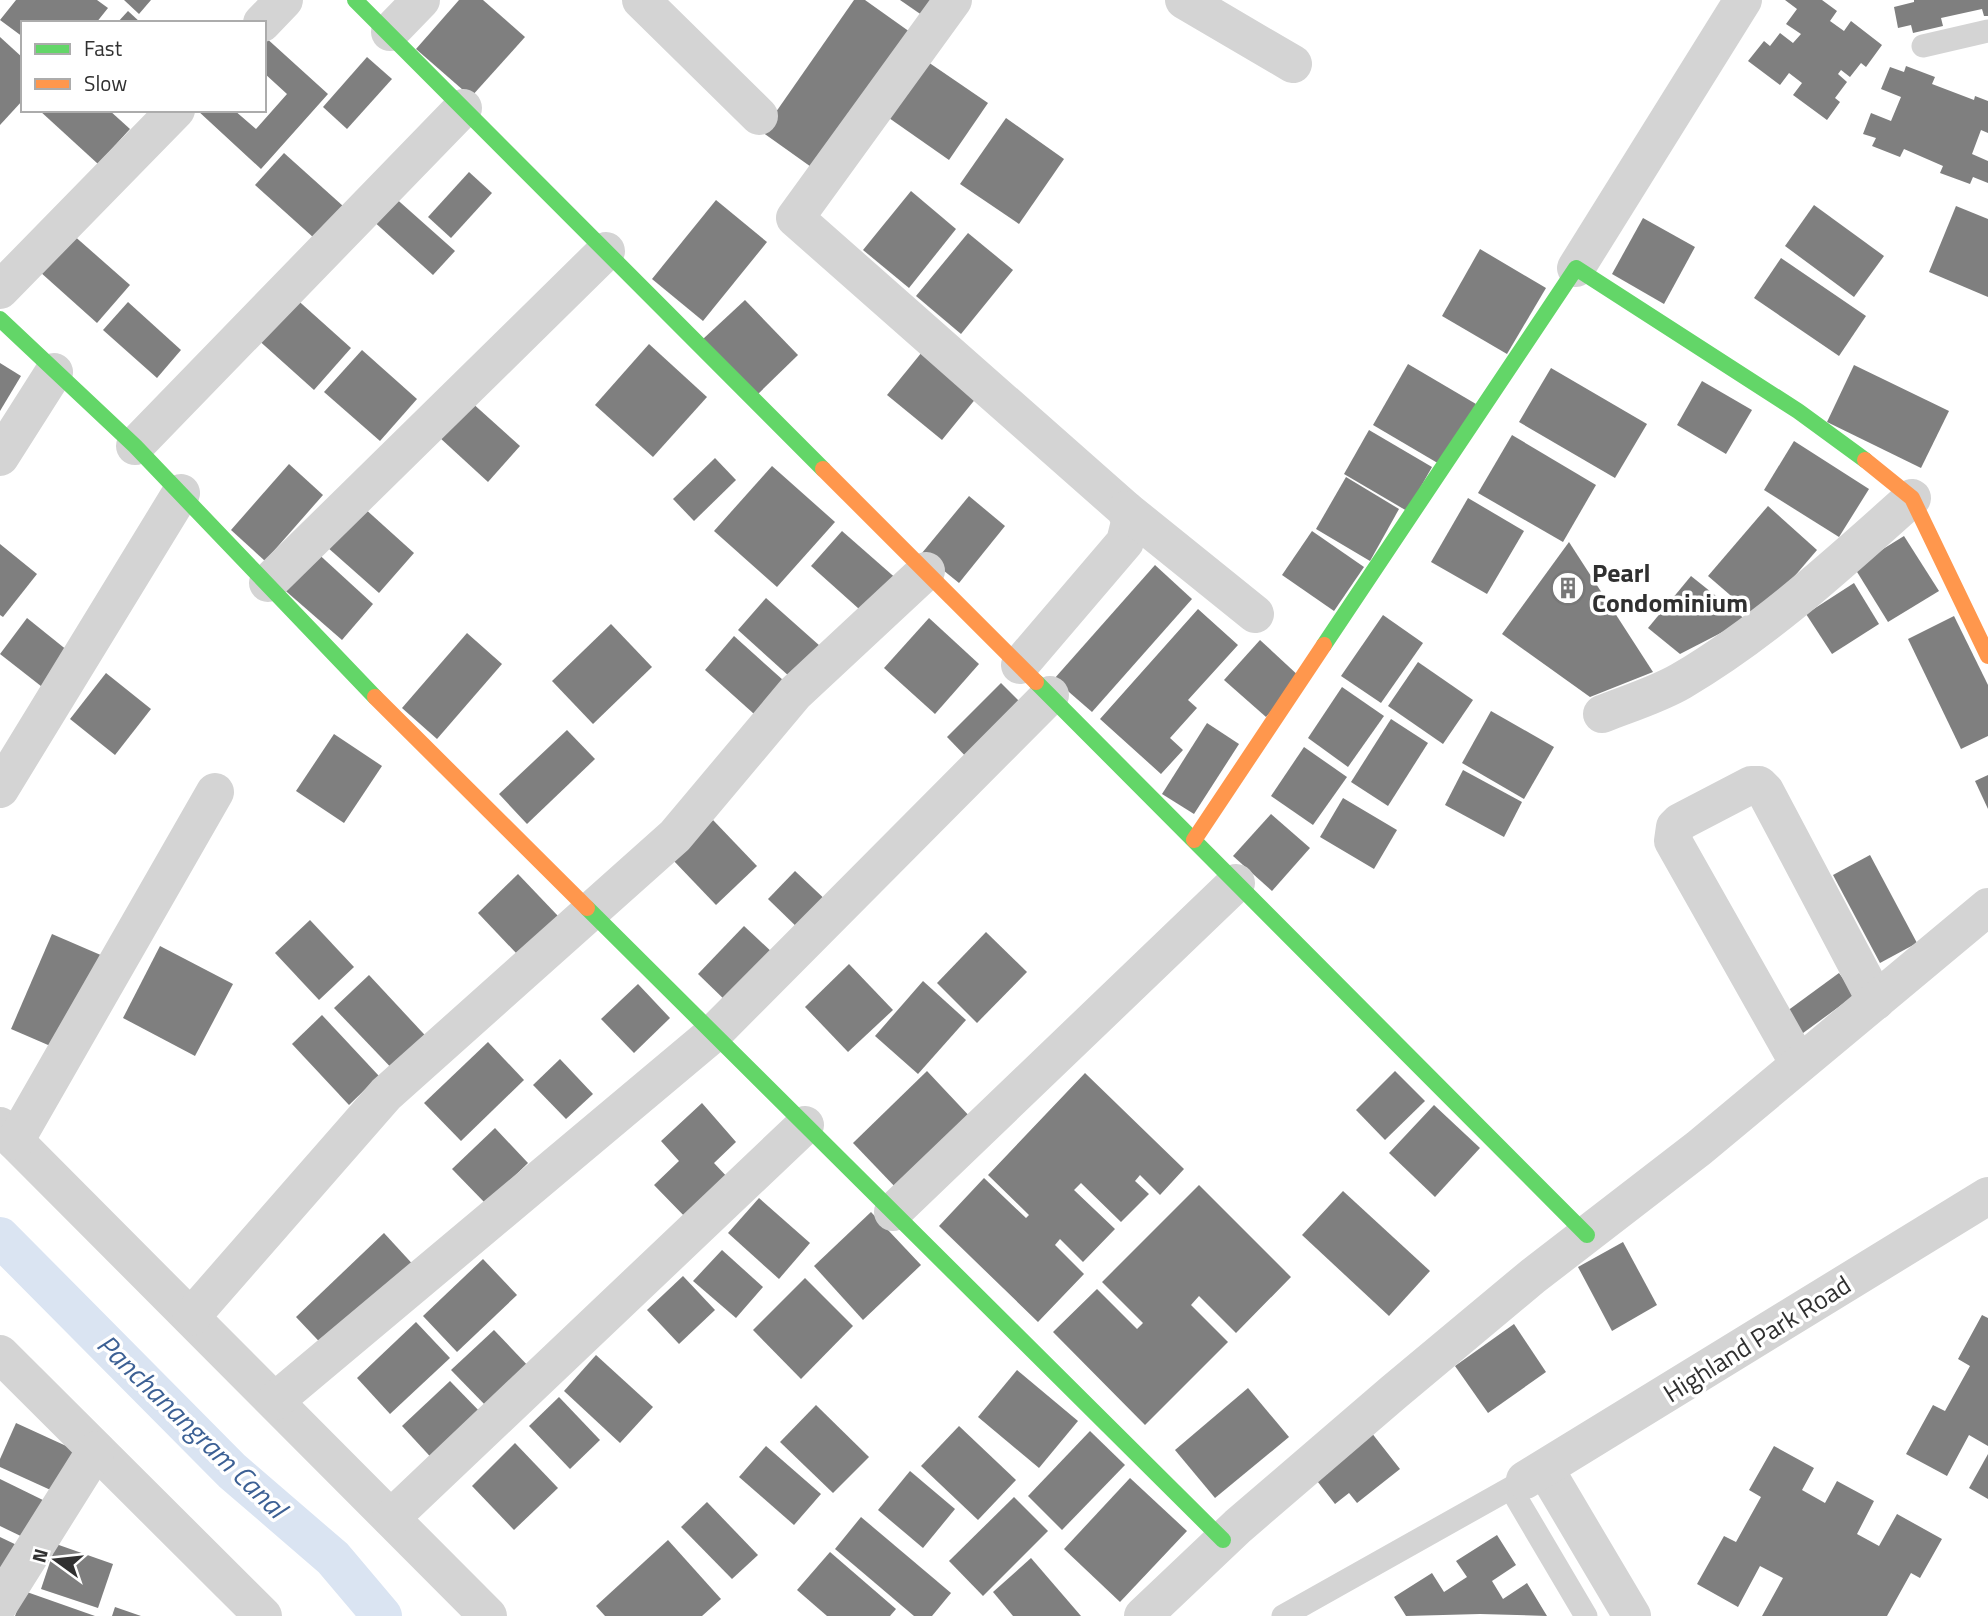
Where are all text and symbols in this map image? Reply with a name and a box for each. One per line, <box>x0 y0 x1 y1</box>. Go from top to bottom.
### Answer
legend <box>21 21 266 112</box>
text: Fast <box>84 32 123 64</box>
text: Slow <box>84 67 127 99</box>
place label: Pearl Condominium <box>1592 553 1748 622</box>
building icon: Pearl Condominium <box>1549 569 1587 607</box>
street label: Highland Park Road <box>1655 1265 1858 1412</box>
water label: Panchanangram Canal <box>88 1323 299 1530</box>
north arrow <box>21 1525 91 1595</box>
text: N <box>23 1545 55 1566</box>

